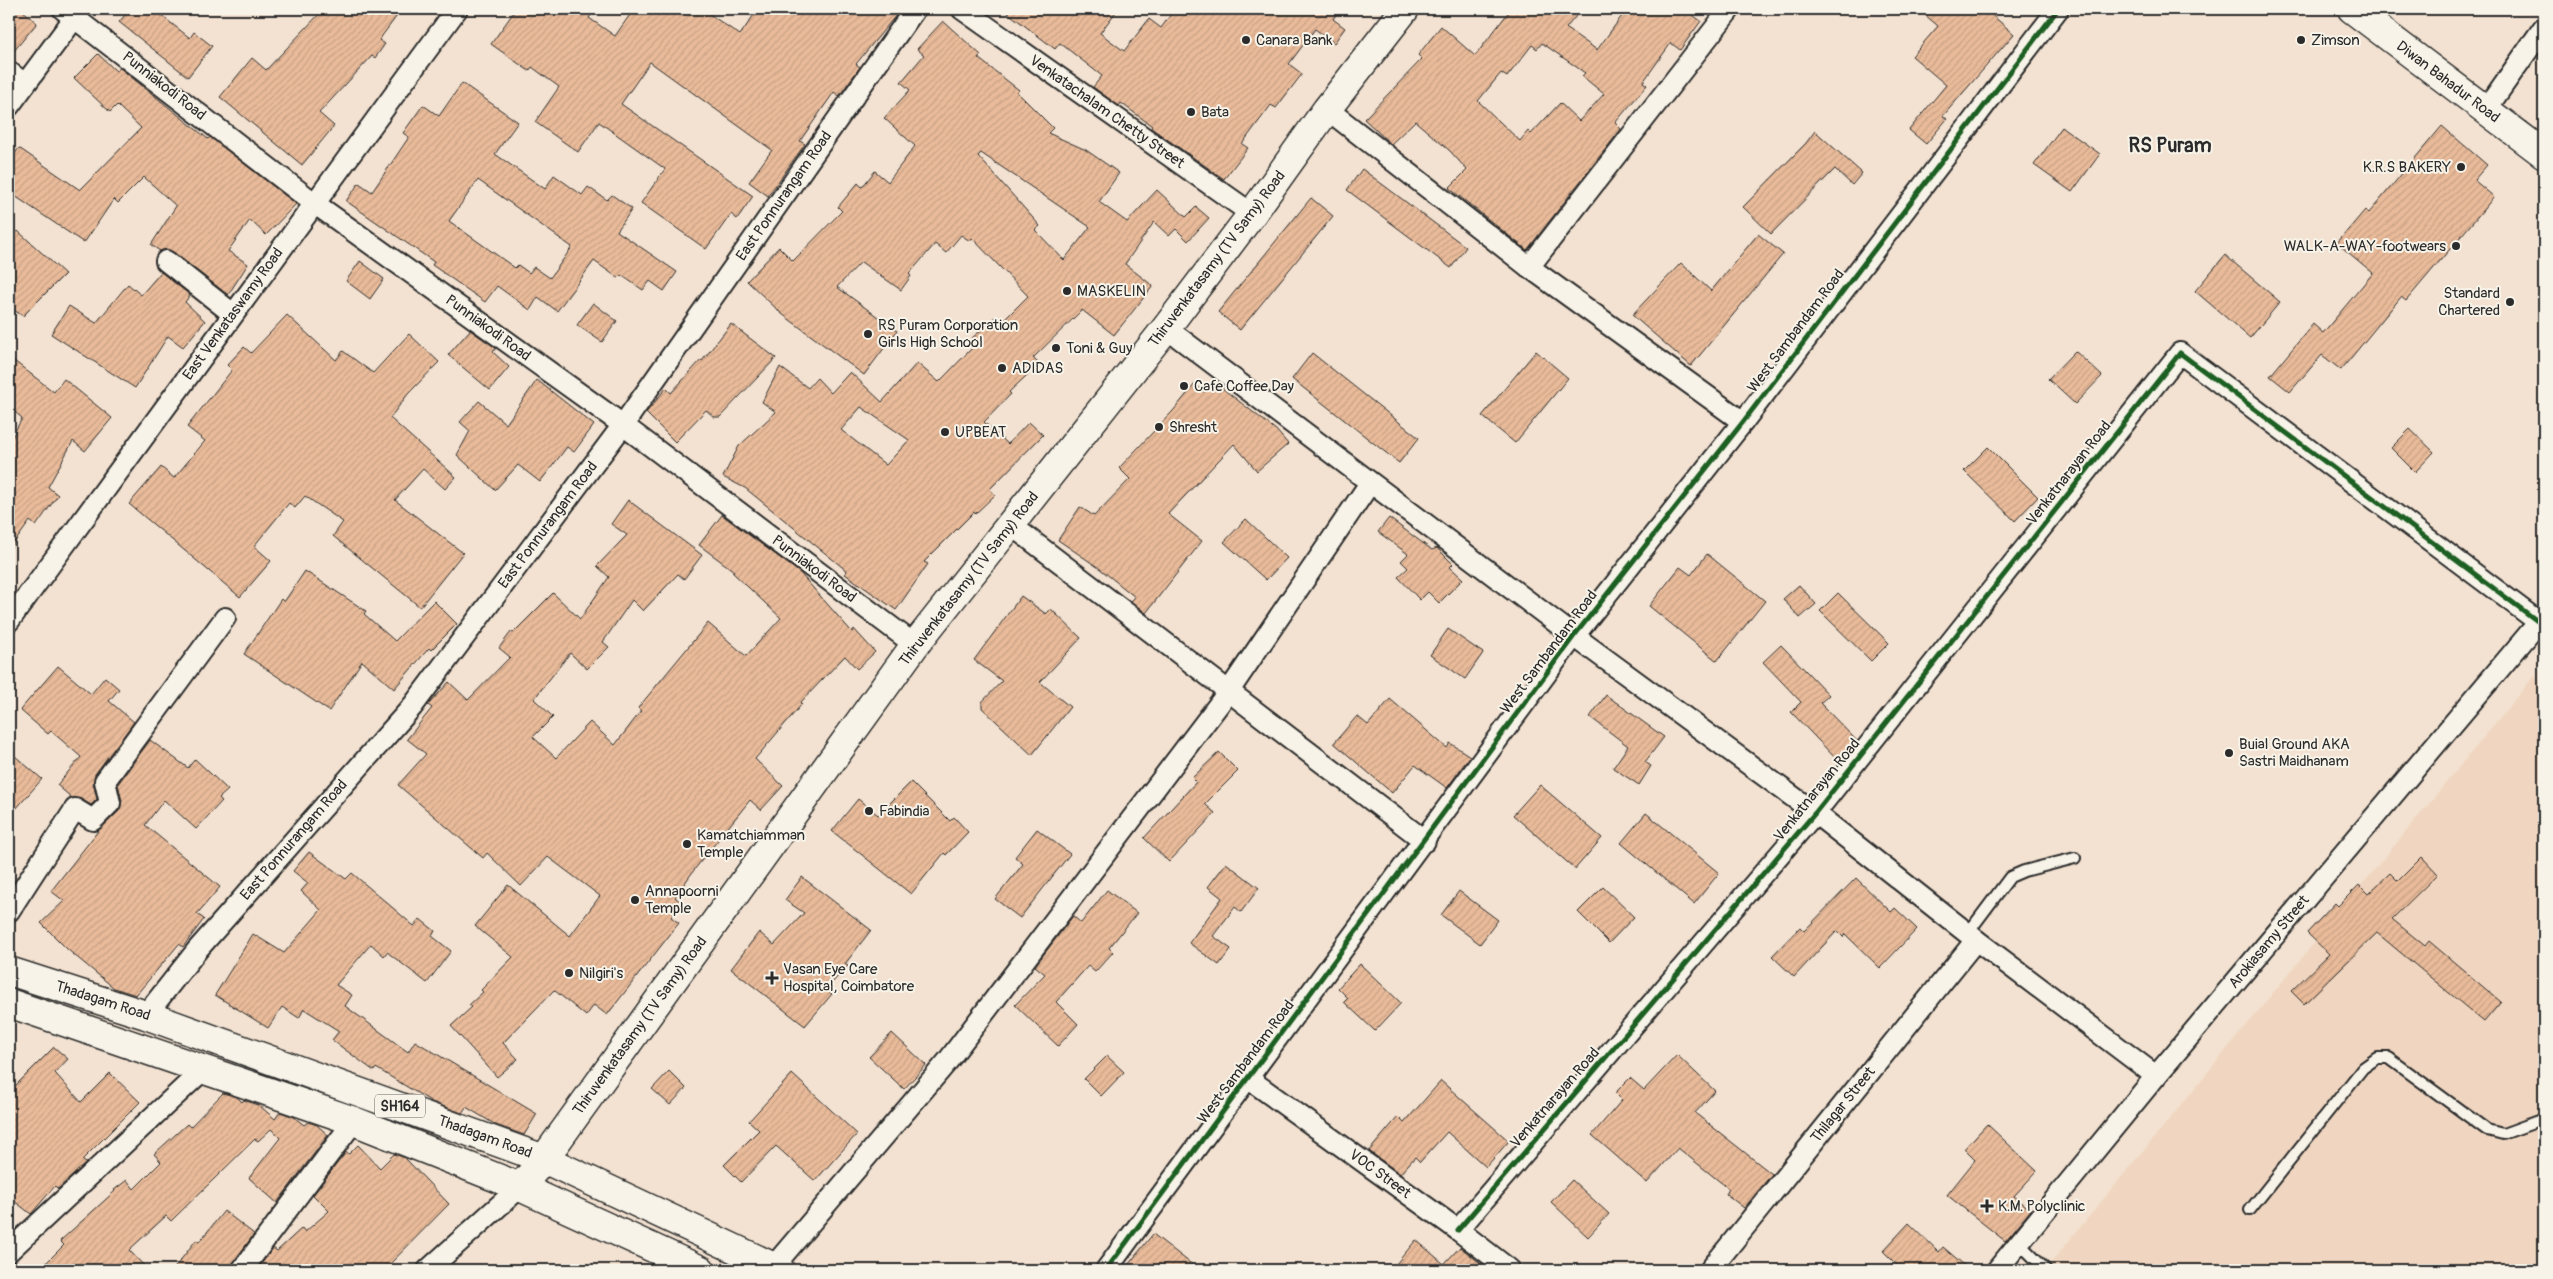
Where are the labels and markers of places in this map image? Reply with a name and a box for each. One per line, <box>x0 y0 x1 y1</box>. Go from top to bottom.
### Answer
place label: Canara Bank <box>1256 31 1333 50</box>
place label: Zimson <box>2311 31 2360 50</box>
marker: Canara Bank <box>1240 34 1252 46</box>
marker: Zimson <box>2295 34 2307 46</box>
place label: Bata <box>1201 103 1229 122</box>
marker: Bata <box>1185 106 1197 118</box>
place label: K.R.S BAKERY <box>2363 158 2451 177</box>
marker: K.R.S BAKERY <box>2455 161 2467 173</box>
place label: WALK-A-WAY-footwears <box>2284 237 2446 256</box>
marker: WALK-A-WAY-footwears <box>2450 240 2462 252</box>
place label: MASKELIN <box>1077 282 1146 301</box>
place label: Standard Chartered <box>2438 284 2500 320</box>
marker: MASKELIN <box>1061 285 1073 297</box>
marker: Standard Chartered <box>2504 296 2516 308</box>
place label: RS Puram Corporation Girls High School <box>878 316 1018 352</box>
marker: RS Puram Corporation Girls High School <box>862 328 874 340</box>
place label: Toni & Guy <box>1066 339 1133 358</box>
marker: Toni & Guy <box>1050 342 1062 354</box>
place label: ADIDAS <box>1012 359 1063 378</box>
marker: ADIDAS <box>996 362 1008 374</box>
place label: Cafe Coffee Day <box>1194 377 1295 396</box>
marker: Cafe Coffee Day <box>1178 380 1190 392</box>
place label: Shresht <box>1169 418 1218 437</box>
marker: Shresht <box>1153 421 1165 433</box>
place label: UPBEAT <box>955 423 1006 442</box>
marker: UPBEAT <box>939 426 951 438</box>
place label: Buial Ground AKA Sastri Maidhanam <box>2239 735 2350 771</box>
marker: Buial Ground AKA Sastri Maidhanam <box>2223 747 2235 759</box>
place label: Fabindia <box>879 802 930 821</box>
marker: Fabindia <box>863 805 875 817</box>
place label: Kamatchiamman Temple <box>697 826 805 862</box>
marker: Kamatchiamman Temple <box>681 838 693 850</box>
place label: Annapoorni Temple <box>645 882 719 918</box>
marker: Annapoorni Temple <box>629 894 641 906</box>
place label: Vasan Eye Care Hospital, Coimbatore <box>783 960 915 996</box>
place label: Nilgiri's <box>579 964 624 983</box>
marker: Nilgiri's <box>563 967 575 979</box>
marker: Vasan Eye Care Hospital, Coimbatore <box>765 971 779 985</box>
place label: K.M. Polyclinic <box>1998 1197 2086 1216</box>
marker: K.M. Polyclinic <box>1980 1199 1994 1213</box>

